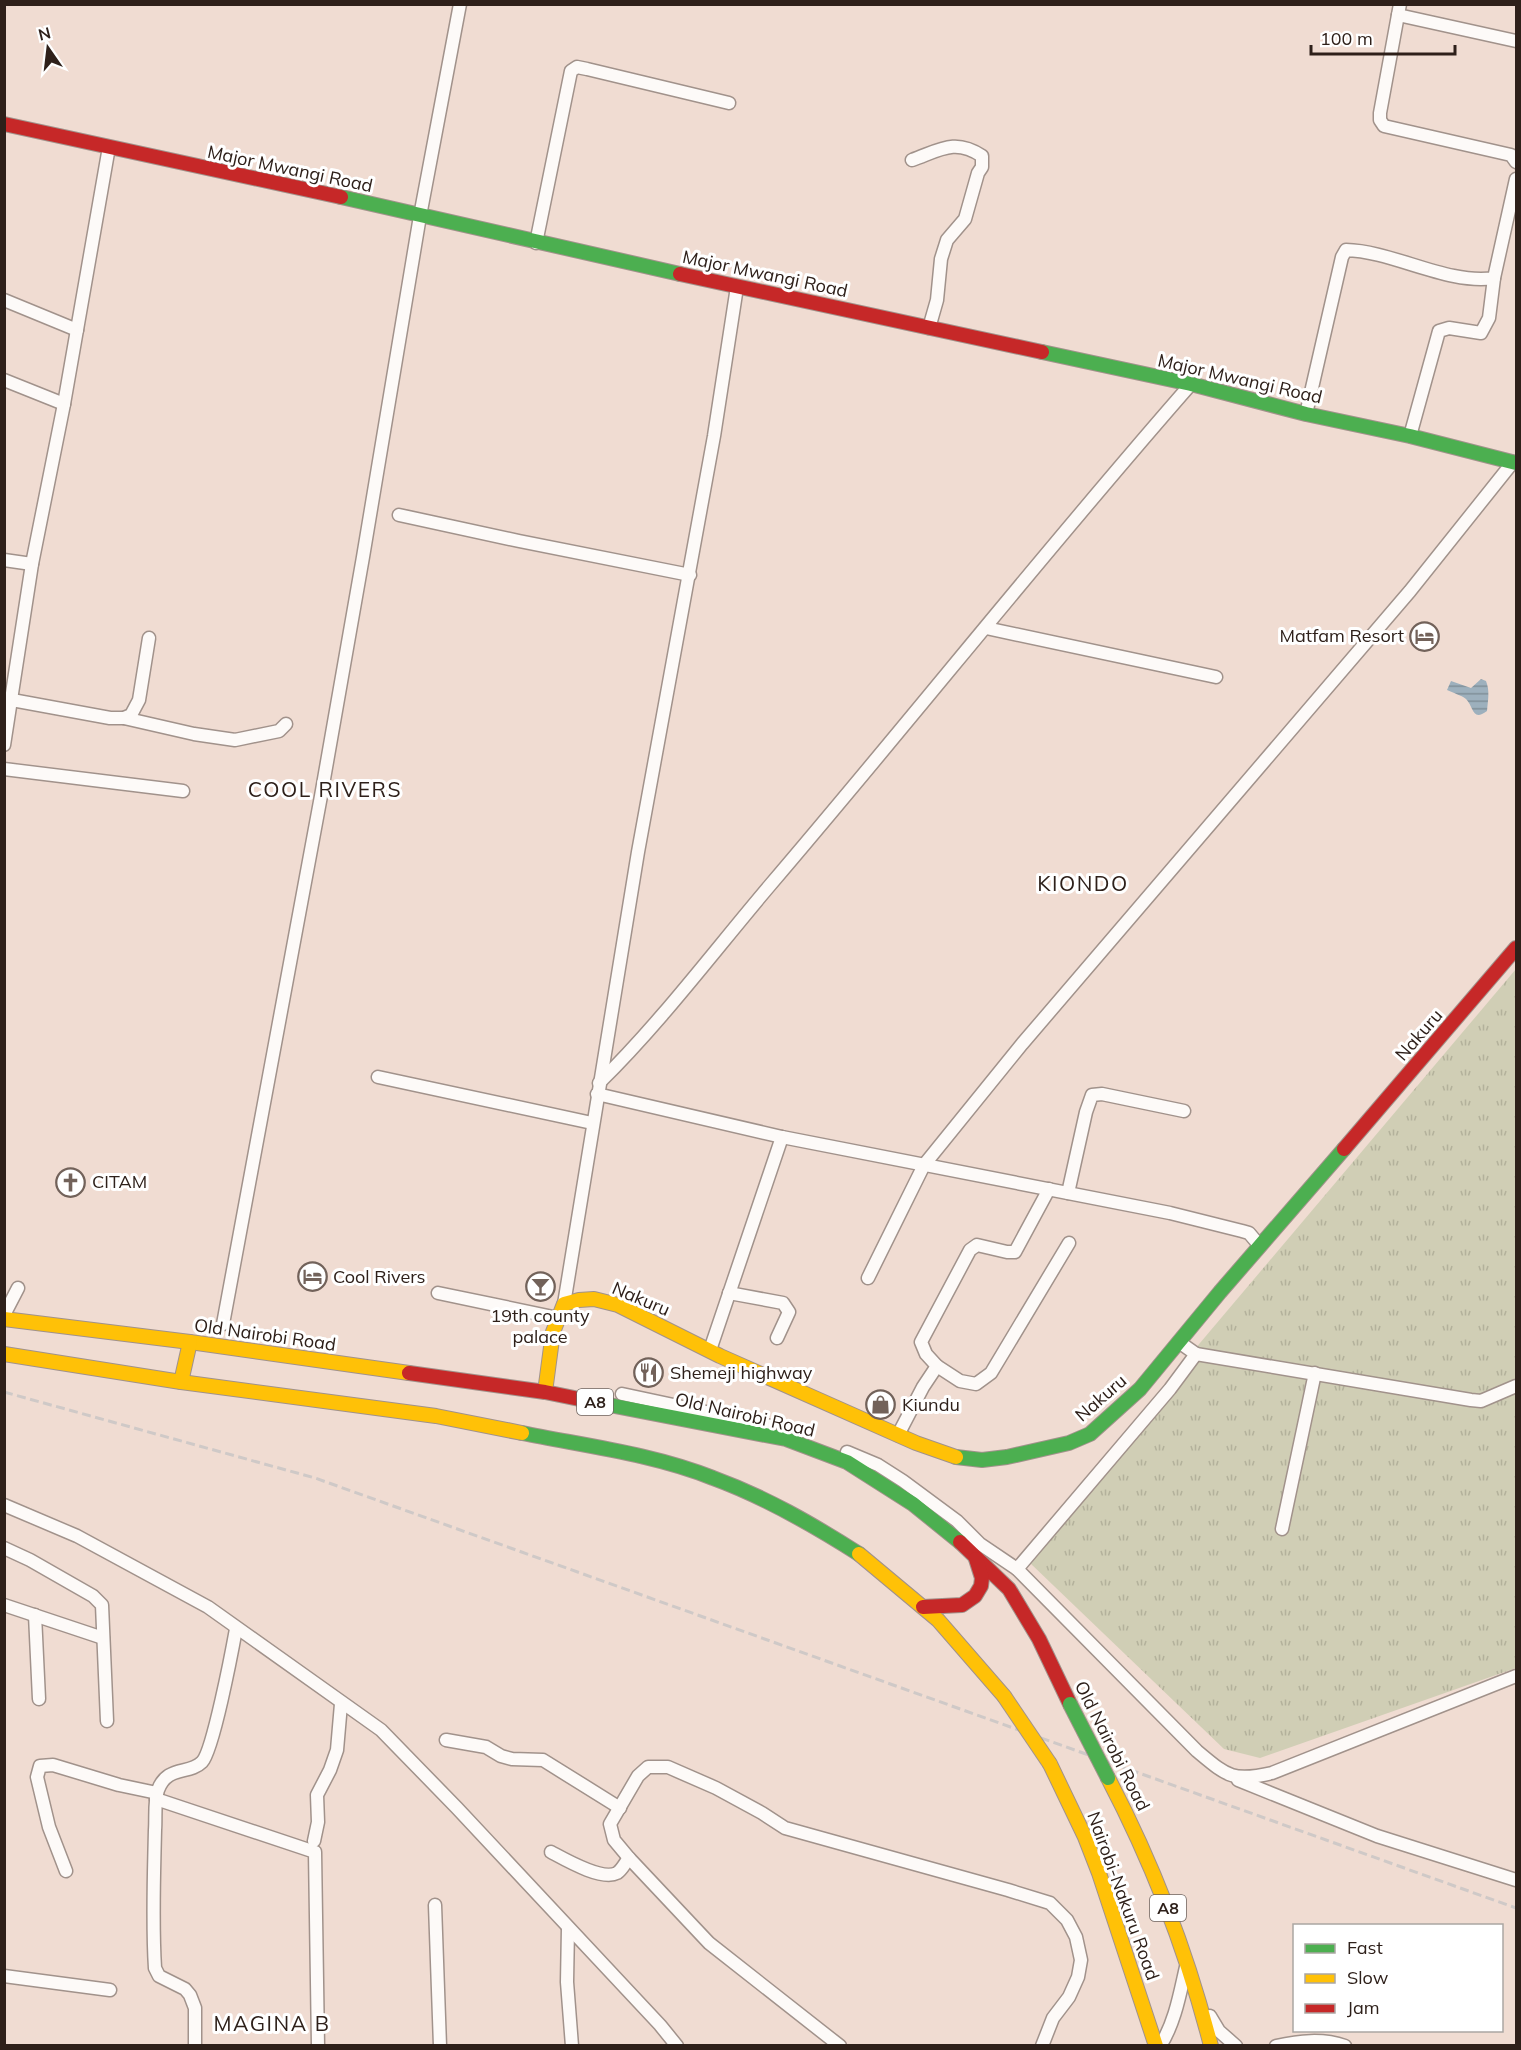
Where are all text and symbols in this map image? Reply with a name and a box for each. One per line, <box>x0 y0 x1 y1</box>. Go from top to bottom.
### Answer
north arrow <box>18 18 78 78</box>
scale bar <box>1311 18 1455 56</box>
text: N <box>36 22 53 45</box>
text: 100 m <box>1320 27 1373 50</box>
street label: Major Mwangi Road <box>205 140 375 197</box>
street label: Major Mwangi Road <box>680 245 850 302</box>
street label: Major Mwangi Road <box>1156 348 1325 409</box>
hotel icon: Matfam Resort <box>1409 620 1441 652</box>
place label: Matfam Resort <box>1280 624 1404 647</box>
district label: COOL RIVERS <box>248 776 402 802</box>
district label: KIONDO <box>1037 870 1129 896</box>
street label: Nakuru <box>1390 1004 1447 1065</box>
church icon: CITAM <box>55 1166 87 1198</box>
place label: CITAM <box>92 1170 147 1193</box>
hotel icon: Cool Rivers <box>296 1261 328 1293</box>
place label: Cool Rivers <box>333 1265 426 1288</box>
bar icon: 19th county palace <box>524 1271 556 1303</box>
street label: Nakuru <box>609 1276 674 1321</box>
place label: 19th county palace <box>490 1304 590 1348</box>
street label: Old Nairobi Road <box>193 1313 337 1356</box>
restaurant icon: Shemeji highway <box>633 1357 665 1389</box>
place label: Shemeji highway <box>670 1361 813 1384</box>
street label: Nakuru <box>1070 1369 1131 1426</box>
street label: Old Nairobi Road <box>673 1387 817 1442</box>
road number: A8 <box>577 1389 613 1415</box>
shop icon: Kiundu <box>865 1389 897 1421</box>
place label: Kiundu <box>902 1393 960 1416</box>
street label: Old Nairobi Road <box>1070 1677 1155 1815</box>
street label: Nairobi-Nakuru Road <box>1082 1808 1165 1983</box>
road number: A8 <box>1150 1895 1186 1921</box>
legend <box>1293 1924 1503 2032</box>
text: Fast <box>1347 1936 1383 1959</box>
text: Slow <box>1347 1966 1389 1989</box>
text: Jam <box>1347 1996 1380 2019</box>
district label: MAGINA B <box>214 2010 330 2036</box>

